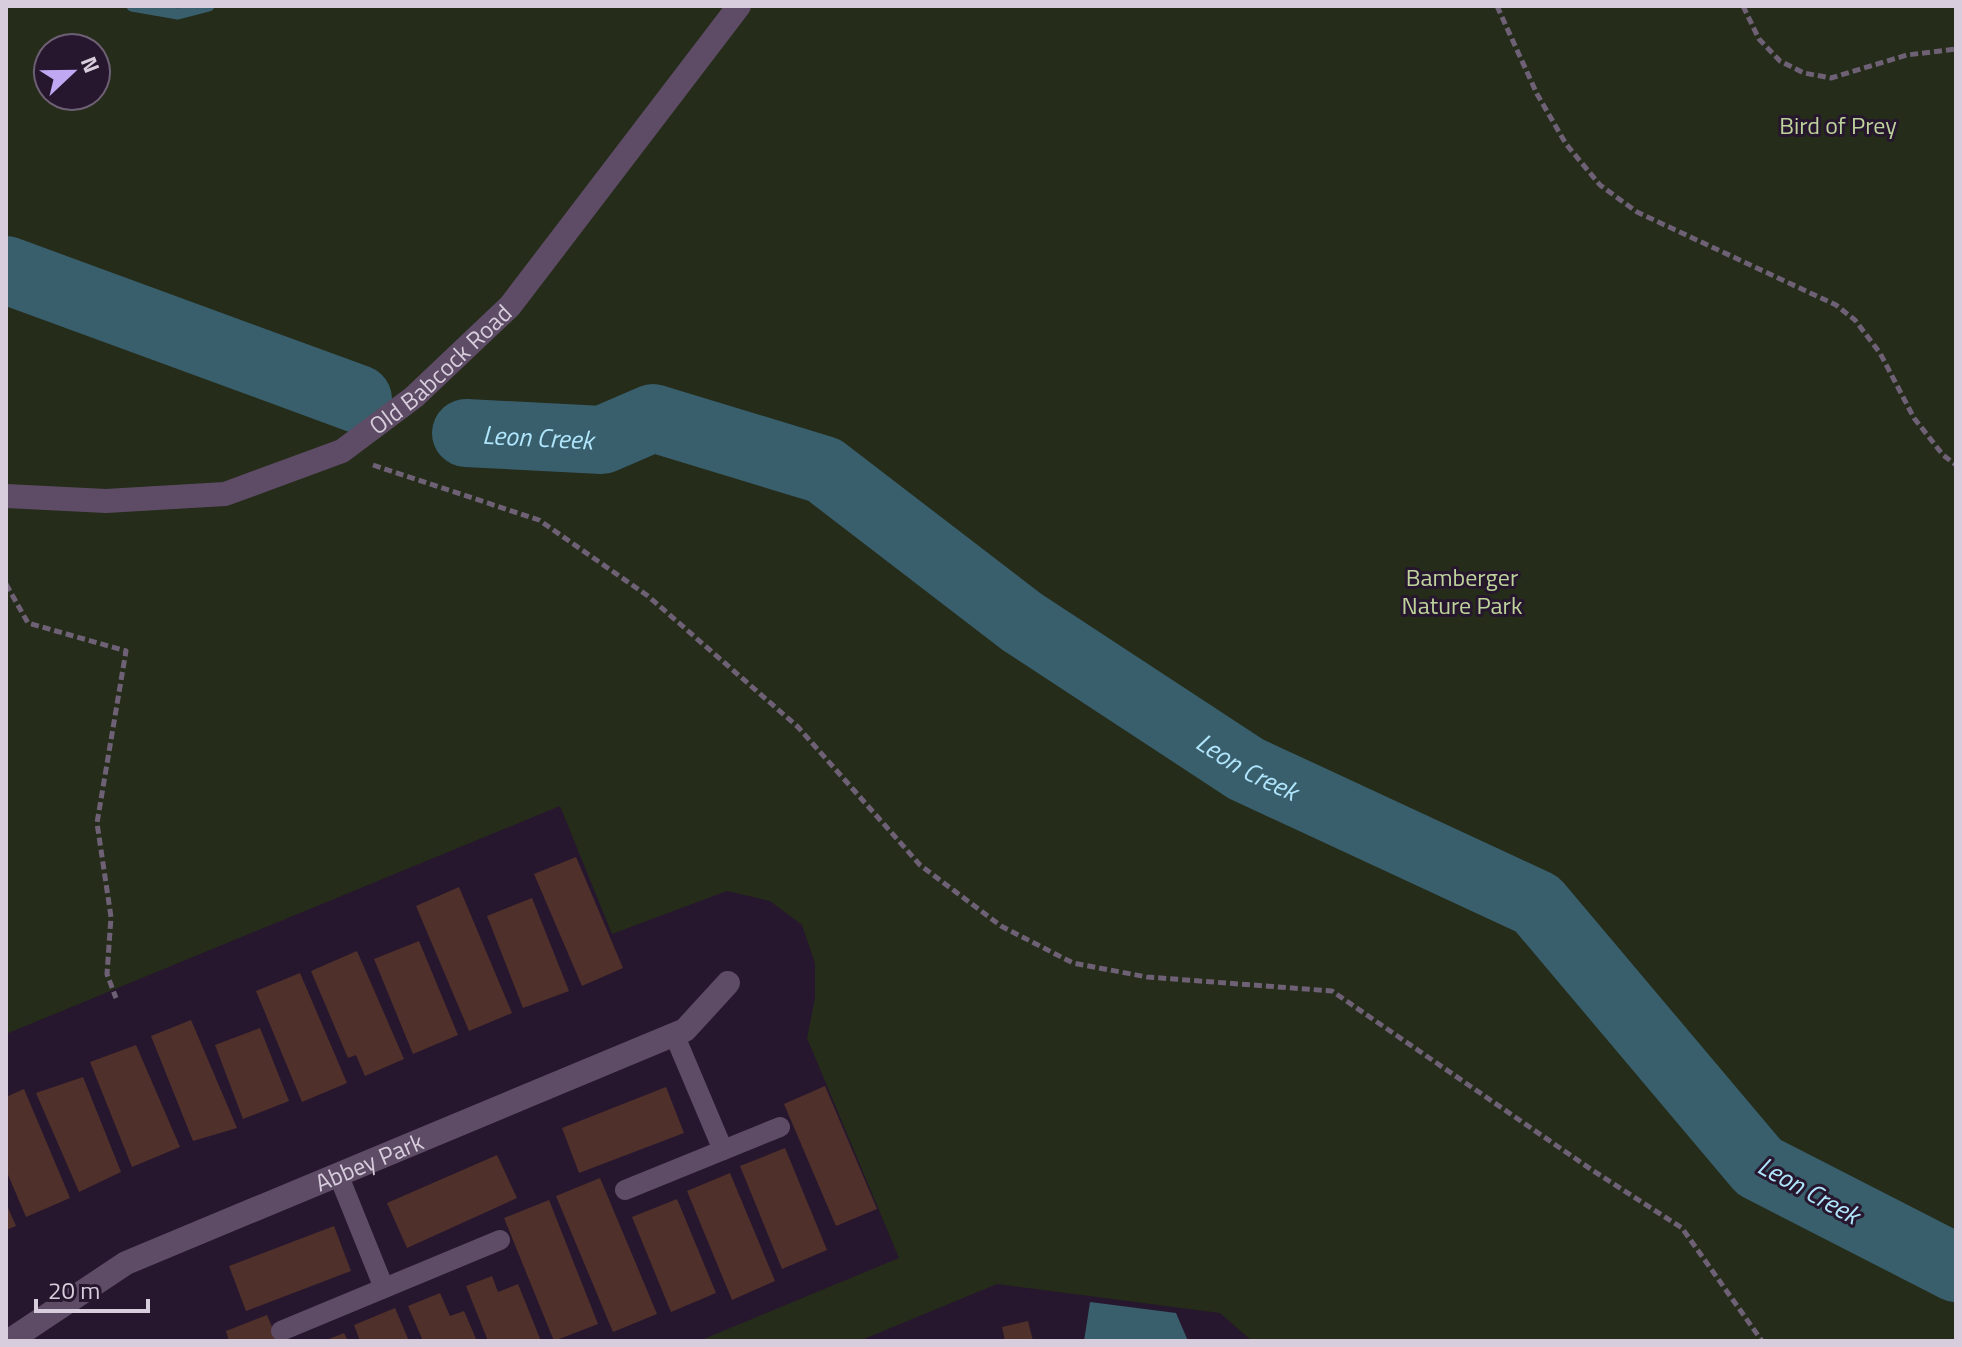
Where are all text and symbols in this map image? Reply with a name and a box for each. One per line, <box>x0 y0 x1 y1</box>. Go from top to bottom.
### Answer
north arrow <box>32 32 112 112</box>
text: N <box>72 51 109 78</box>
park label: Bird of Prey <box>1779 107 1897 143</box>
street label: Old Babcock Road <box>361 295 520 443</box>
water label: Leon Creek <box>481 414 598 459</box>
park label: Bamberger Nature Park <box>1402 559 1523 623</box>
water label: Leon Creek <box>1189 722 1308 812</box>
street label: Abbey Park <box>309 1123 429 1200</box>
water label: Leon Creek <box>1751 1146 1870 1236</box>
scale bar <box>36 1263 148 1313</box>
text: 20 m <box>48 1272 100 1308</box>

